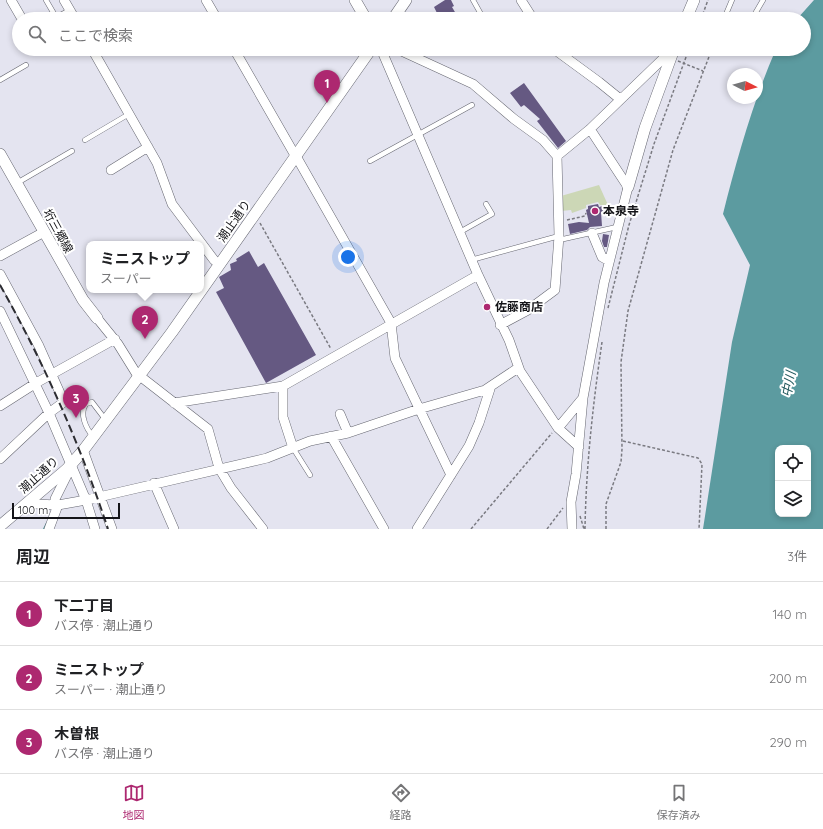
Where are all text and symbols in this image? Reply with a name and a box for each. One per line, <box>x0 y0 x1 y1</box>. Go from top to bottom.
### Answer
search box <box>12 12 811 56</box>
icon: search <box>26 23 48 45</box>
text: ここで検索 <box>58 26 133 45</box>
north arrow <box>727 68 763 104</box>
pin: 1 <box>314 70 340 103</box>
street label: 潮止通り <box>214 197 254 245</box>
place label: 本泉寺 <box>603 203 639 218</box>
street label: 垳三郷線 <box>40 206 77 255</box>
marker: 本泉寺 <box>590 206 600 216</box>
popup <box>86 241 204 293</box>
your location <box>338 247 358 267</box>
text: ミニストップ <box>100 249 190 268</box>
text: スーパー <box>100 270 152 286</box>
place label: 佐藤商店 <box>495 299 543 314</box>
marker: 佐藤商店 <box>482 302 492 312</box>
pin: 2 <box>132 306 158 339</box>
water label: 中川 <box>778 368 799 398</box>
pin: 3 <box>63 385 89 418</box>
map controls <box>775 445 811 517</box>
button: locate <box>775 445 811 481</box>
street label: 潮止通り <box>16 453 62 496</box>
button: layers <box>775 481 811 517</box>
scale bar <box>12 501 120 520</box>
text: 100 m <box>18 503 48 517</box>
text: 周辺 <box>16 546 50 567</box>
text: 3件 <box>787 548 807 564</box>
text: 下二丁目 <box>54 596 114 615</box>
text: 1 <box>26 606 32 622</box>
text: 140 m <box>772 606 807 622</box>
text: バス停 · 潮止通り <box>54 617 155 633</box>
text: ミニストップ <box>54 660 144 679</box>
text: 2 <box>25 670 33 686</box>
text: 200 m <box>769 670 807 686</box>
text: スーパー · 潮止通り <box>54 681 168 697</box>
text: 木曽根 <box>54 724 99 743</box>
text: 3 <box>26 734 32 750</box>
text: 290 m <box>769 734 807 750</box>
text: バス停 · 潮止通り <box>54 745 155 761</box>
tab: 地図 <box>123 782 145 822</box>
tab: 経路 <box>390 782 412 822</box>
tab: 保存済み <box>657 782 701 822</box>

